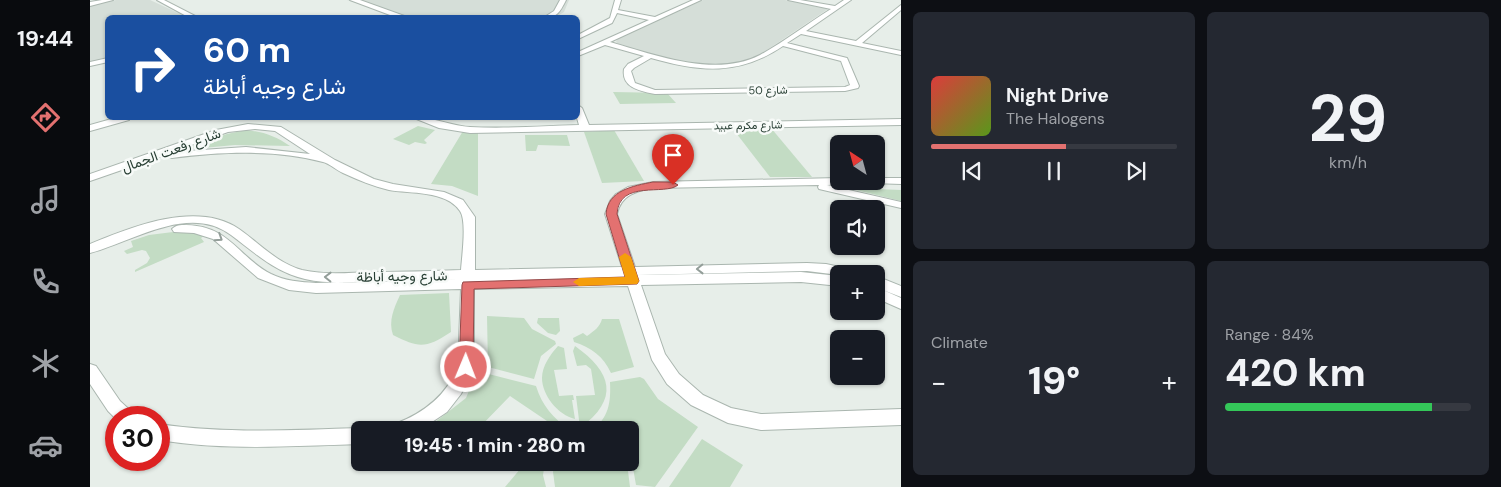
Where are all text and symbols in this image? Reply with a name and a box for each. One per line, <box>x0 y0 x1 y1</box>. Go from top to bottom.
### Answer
text: 19:44 <box>17 24 73 53</box>
text: 60 m <box>203 27 291 73</box>
icon: right <box>120 35 185 100</box>
text: شارع وجيه أباظة <box>203 72 346 101</box>
text: 29 <box>1309 77 1387 161</box>
street label: شارع 50 <box>748 83 788 98</box>
text: Night Drive <box>1006 83 1109 108</box>
icon: directions <box>28 100 63 135</box>
text: The Halogens <box>1006 108 1105 129</box>
street label: شارع مكرم عبيد <box>713 117 783 134</box>
street label: شارع رفعت الجمال <box>119 124 224 178</box>
pin <box>652 134 694 185</box>
north arrow <box>830 135 885 190</box>
map controls <box>830 135 885 385</box>
icon: arrive <box>659 141 687 169</box>
text: km/h <box>1329 152 1367 173</box>
icon: previous <box>958 157 986 185</box>
icon: pause <box>1040 157 1068 185</box>
icon: next <box>1122 157 1150 185</box>
icon: music <box>28 182 63 217</box>
button: sound <box>830 200 885 255</box>
one-way arrow <box>214 232 223 241</box>
icon: phone <box>28 264 63 299</box>
one-way arrow <box>696 264 704 274</box>
button: + <box>830 265 885 320</box>
street label: شارع وجيه أباظة <box>356 266 448 288</box>
one-way arrow <box>324 272 332 283</box>
text: Range · 84% <box>1225 324 1314 345</box>
button: − <box>830 330 885 385</box>
text: Climate <box>931 332 988 353</box>
position arrow <box>439 340 491 392</box>
icon: climate <box>28 346 63 381</box>
text: 420 km <box>1225 348 1366 398</box>
text: 19° <box>1028 356 1080 406</box>
text: − <box>931 364 946 401</box>
text: + <box>1162 364 1177 401</box>
speed limit sign: 30 <box>105 406 170 471</box>
icon: car <box>28 428 63 463</box>
text: 19:45 · 1 min · 280 m <box>405 433 585 458</box>

